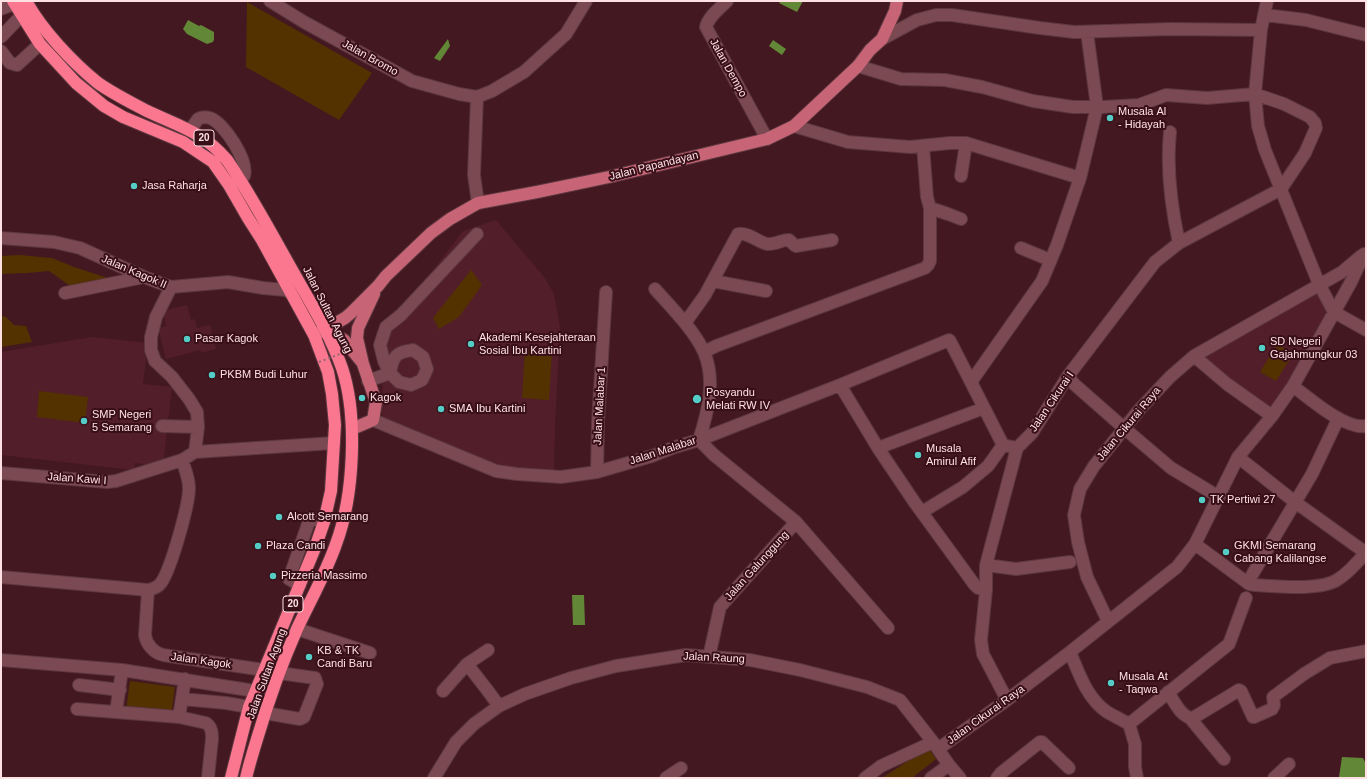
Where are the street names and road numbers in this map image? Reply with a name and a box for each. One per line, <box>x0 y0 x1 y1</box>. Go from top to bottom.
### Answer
street label: Jalan Dempo <box>707 36 749 100</box>
street label: Jalan Bromo <box>340 37 400 79</box>
road number: 20 <box>194 130 214 146</box>
street label: Jalan Papandayan <box>608 149 700 183</box>
street label: Jalan Kagok II <box>99 252 169 292</box>
street label: Jalan Sultan Agung <box>299 264 355 356</box>
street label: Jalan Malabar 1 <box>591 367 609 445</box>
street label: Jalan Cikurai I <box>1027 369 1077 435</box>
street label: Jalan Cikurai Raya <box>1094 384 1164 464</box>
street label: Jalan Malabar <box>628 434 698 468</box>
street label: Jalan Kawi I <box>47 470 107 488</box>
street label: Jalan Galunggung <box>722 528 792 604</box>
road number: 20 <box>283 596 303 612</box>
street label: Jalan Sultan Agung <box>244 627 290 721</box>
street label: Jalan Kagok <box>170 650 232 672</box>
street label: Jalan Raung <box>683 650 745 666</box>
street label: Jalan Cikurai Raya <box>945 683 1027 747</box>

